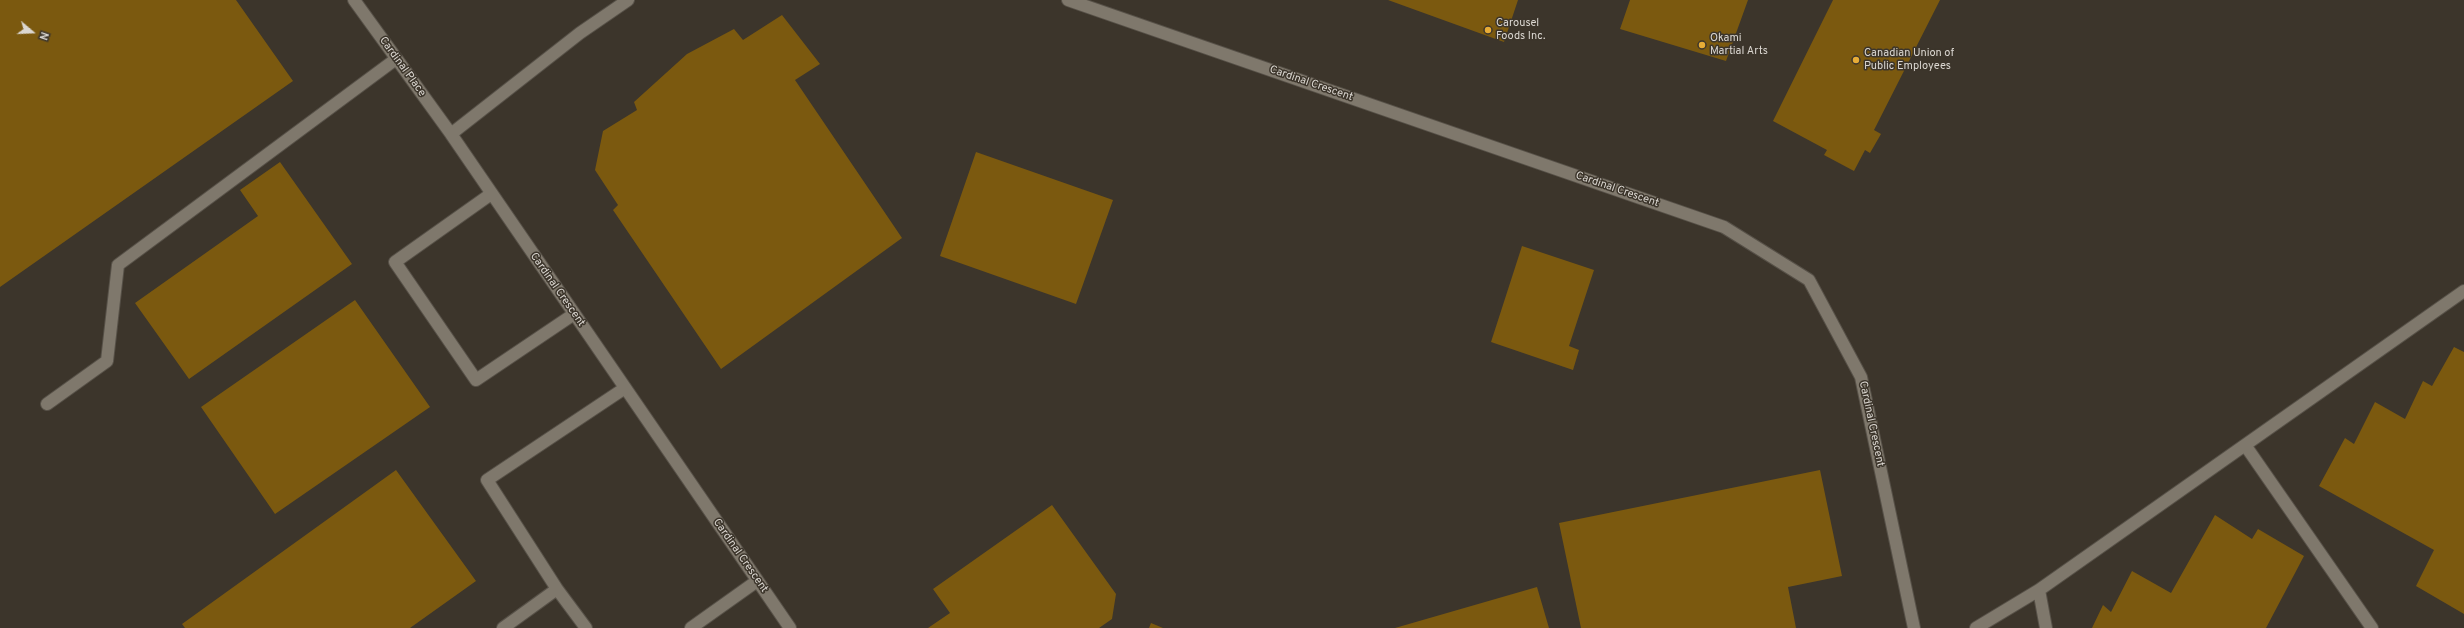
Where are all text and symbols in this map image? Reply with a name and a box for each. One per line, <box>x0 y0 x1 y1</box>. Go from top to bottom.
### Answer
north arrow <box>12 12 52 52</box>
place label: Carousel Foods Inc. <box>1496 17 1545 43</box>
marker: Carousel Foods Inc. <box>1483 25 1493 35</box>
text: N <box>35 30 51 42</box>
place label: Okami Martial Arts <box>1710 32 1768 58</box>
street label: Cardinal Place <box>376 34 428 100</box>
marker: Okami Martial Arts <box>1697 40 1707 50</box>
place label: Canadian Union of Public Employees <box>1864 47 1954 73</box>
marker: Canadian Union of Public Employees <box>1851 55 1861 65</box>
street label: Cardinal Crescent <box>1268 64 1354 104</box>
street label: Cardinal Crescent <box>1574 170 1660 210</box>
street label: Cardinal Crescent <box>527 250 587 330</box>
street label: Cardinal Crescent <box>1855 380 1887 468</box>
street label: Cardinal Crescent <box>710 516 770 596</box>

